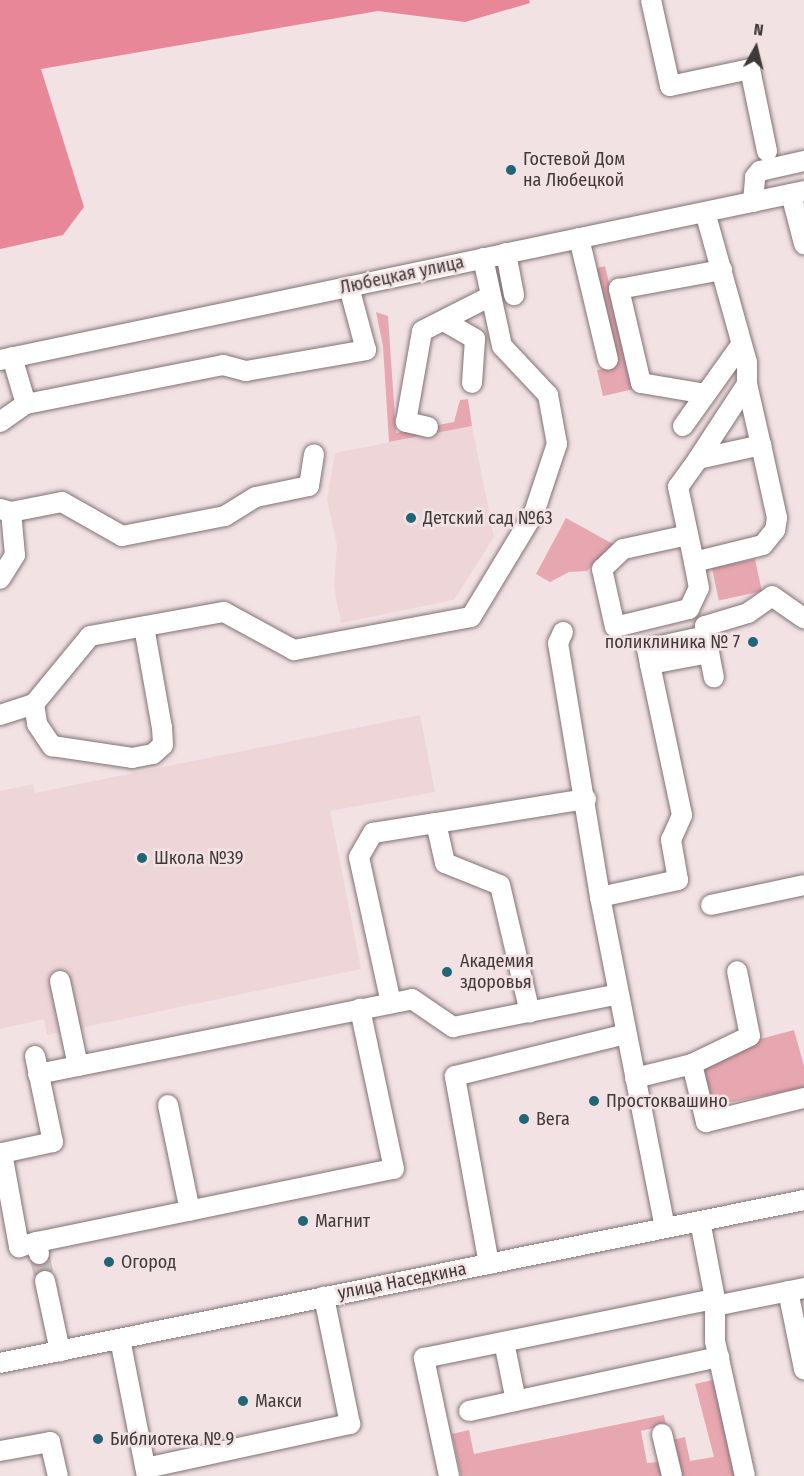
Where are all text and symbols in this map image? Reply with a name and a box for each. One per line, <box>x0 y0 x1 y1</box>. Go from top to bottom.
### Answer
north arrow <box>726 18 786 78</box>
text: N <box>753 20 765 40</box>
place label: Гостевой Дом на Любецкой <box>523 149 625 192</box>
marker: Гостевой Дом на Любецкой <box>504 163 518 177</box>
street label: Любецкая улица <box>338 251 466 299</box>
place label: Детский сад №63 <box>423 507 553 529</box>
marker: Детский сад №63 <box>404 511 418 525</box>
place label: поликлиника № 7 <box>605 631 740 653</box>
marker: поликлиника № 7 <box>744 633 762 651</box>
place label: Школа №39 <box>154 847 243 869</box>
marker: Школа №39 <box>135 851 149 865</box>
place label: Академия здоровья <box>460 951 534 994</box>
marker: Академия здоровья <box>438 963 456 981</box>
place label: Простоквашино <box>606 1090 728 1112</box>
marker: Простоквашино <box>587 1094 601 1108</box>
place label: Вега <box>536 1108 570 1130</box>
marker: Вега <box>517 1112 531 1126</box>
place label: Магнит <box>315 1210 370 1232</box>
marker: Магнит <box>296 1214 310 1228</box>
place label: Огород <box>121 1251 176 1273</box>
marker: Огород <box>102 1255 116 1269</box>
street label: улица Наседкина <box>336 1258 468 1304</box>
place label: Макси <box>255 1390 302 1412</box>
marker: Макси <box>236 1394 250 1408</box>
place label: Библиотека № 9 <box>110 1428 234 1450</box>
marker: Библиотека № 9 <box>91 1432 105 1446</box>

